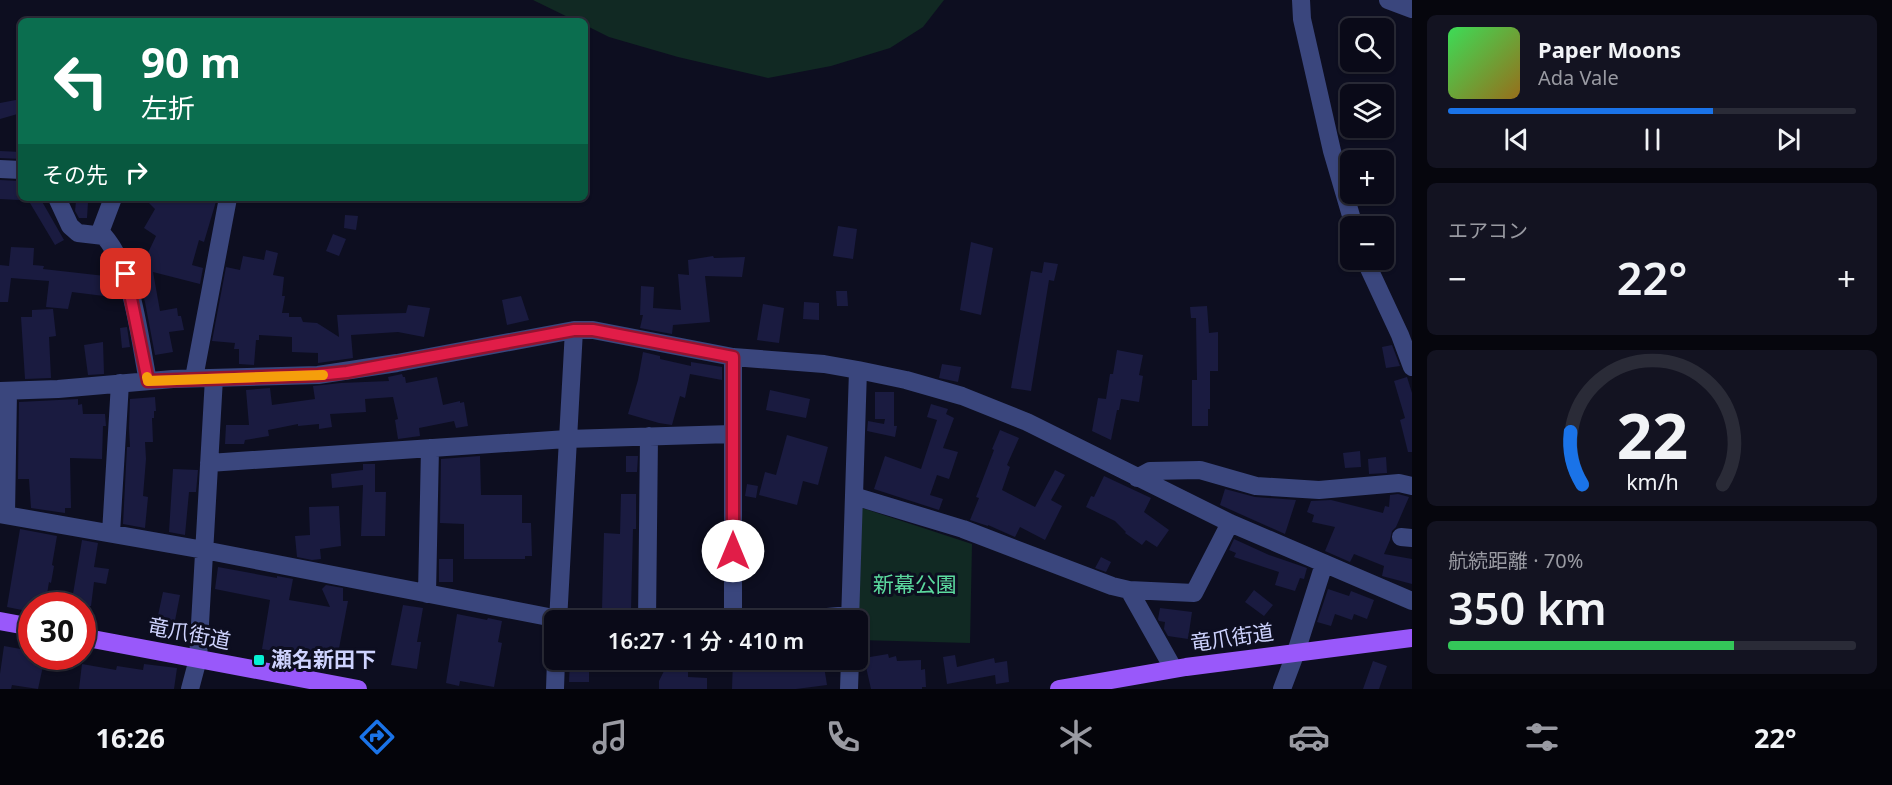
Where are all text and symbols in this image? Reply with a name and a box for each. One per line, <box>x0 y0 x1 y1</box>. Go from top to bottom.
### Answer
map controls <box>1340 18 1394 270</box>
button: search <box>1340 18 1394 72</box>
text: 90 m <box>141 33 241 90</box>
text: Paper Moons <box>1538 34 1681 64</box>
icon: left <box>42 42 120 120</box>
text: Ada Vale <box>1538 64 1619 91</box>
button: layers <box>1340 84 1394 138</box>
text: 左折 <box>141 89 195 126</box>
icon: previous <box>1500 123 1533 156</box>
icon: pause <box>1636 123 1669 156</box>
icon: next <box>1772 123 1805 156</box>
button: + <box>1340 150 1394 204</box>
icon: right <box>120 156 153 189</box>
text: その先 <box>42 159 108 189</box>
button: − <box>1340 216 1394 270</box>
text: エアコン <box>1448 217 1528 244</box>
text: 22° <box>1617 247 1687 308</box>
pin <box>100 248 151 299</box>
text: − <box>1448 256 1467 301</box>
text: + <box>1837 256 1856 301</box>
icon: arrive <box>109 257 142 290</box>
text: 22 <box>1616 393 1688 478</box>
text: km/h <box>1626 468 1678 497</box>
position arrow <box>701 519 765 583</box>
text: 航続距離 · 70% <box>1448 547 1583 574</box>
park label: 新幕公園 <box>873 570 957 598</box>
text: 350 km <box>1448 577 1607 638</box>
speed limit sign: 30 <box>18 592 96 670</box>
street label: 竜爪街道 <box>145 611 233 655</box>
street label: 竜爪街道 <box>1188 617 1275 657</box>
text: 16:27 · 1 分 · 410 m <box>608 625 804 655</box>
place label: 瀬名新田下 <box>271 645 376 673</box>
marker: 瀬名新田下 <box>252 653 266 667</box>
icon: directions <box>356 716 398 758</box>
icon: music <box>589 716 631 758</box>
icon: phone <box>822 716 864 758</box>
icon: climate <box>1055 716 1097 758</box>
icon: car <box>1288 716 1330 758</box>
icon: filters <box>1521 716 1563 758</box>
text: 16:26 <box>96 719 165 756</box>
text: 22° <box>1754 719 1796 756</box>

